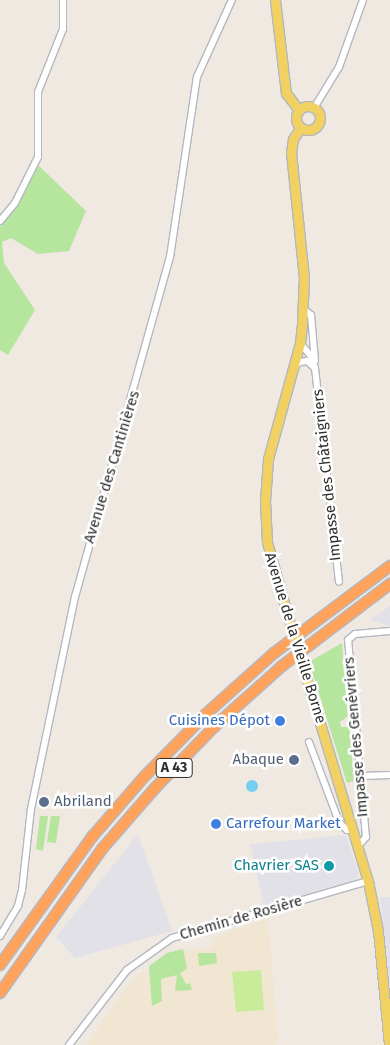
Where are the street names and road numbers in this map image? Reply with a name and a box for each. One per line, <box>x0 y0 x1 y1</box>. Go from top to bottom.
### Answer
street label: Impasse des Châtaigniers <box>309 388 345 562</box>
street label: Avenue des Cantinières <box>80 389 144 545</box>
street label: Avenue de la Vieille Borne <box>260 550 330 726</box>
street label: Impasse des Genévriers <box>340 656 372 818</box>
road number: A 43 <box>155 756 193 780</box>
street label: Chemin de Rosière <box>178 892 304 944</box>

